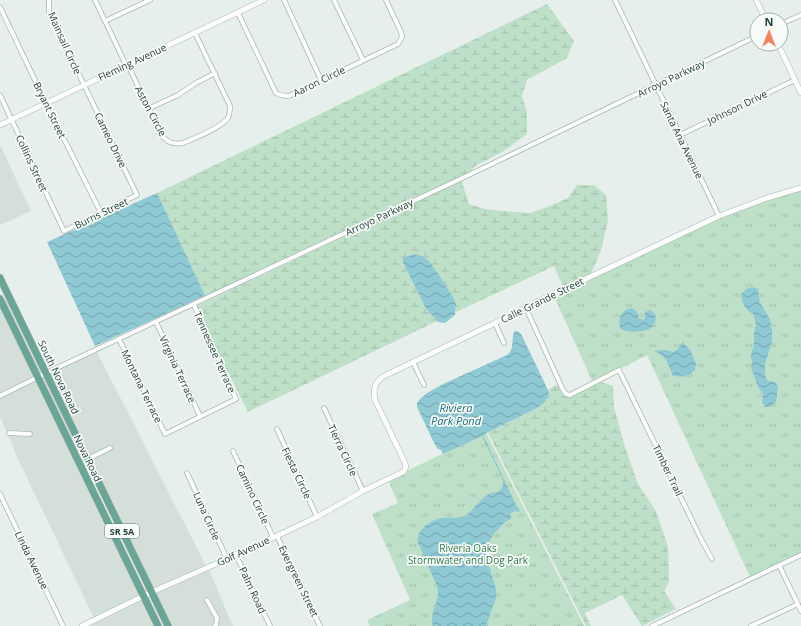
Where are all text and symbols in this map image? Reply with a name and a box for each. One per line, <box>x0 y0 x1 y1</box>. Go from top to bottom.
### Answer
street label: Mainsail Circle <box>45 10 85 77</box>
north arrow <box>749 12 789 52</box>
text: N <box>765 14 773 29</box>
street label: Fleming Avenue <box>95 40 169 84</box>
street label: Arroyo Parkway <box>635 55 708 100</box>
street label: Aaron Circle <box>291 62 348 100</box>
street label: Bryant Street <box>30 79 70 141</box>
street label: Aston Circle <box>132 83 170 139</box>
street label: Johnson Drive <box>704 86 770 128</box>
street label: Santa Ana Avenue <box>657 99 707 181</box>
street label: Cameo Drive <box>92 110 131 170</box>
street label: Collins Street <box>13 132 51 194</box>
street label: Burns Street <box>72 194 131 232</box>
street label: Arroyo Parkway <box>343 195 416 239</box>
street label: Calle Grande Street <box>498 274 586 326</box>
street label: Tennessee Terrace <box>191 309 239 395</box>
street label: Virginia Terrace <box>156 333 200 405</box>
street label: South Nova Road <box>35 338 83 416</box>
street label: Montana Terrace <box>118 347 166 425</box>
water label: Riviera Park Pond <box>431 400 482 428</box>
street label: Tierra Circle <box>325 422 361 479</box>
street label: Nova Road <box>71 432 105 484</box>
street label: Timber Trail <box>649 442 687 498</box>
street label: Fiesta Circle <box>279 445 315 502</box>
street label: Camino Circle <box>233 462 273 526</box>
street label: Luna Circle <box>190 490 224 543</box>
road number: SR 5A <box>105 524 139 538</box>
street label: Linda Avenue <box>12 529 52 592</box>
street label: Golf Avenue <box>214 533 272 569</box>
park label: Riveria Oaks Stormwater and Dog Park <box>408 541 529 567</box>
street label: Evergreen Street <box>276 543 323 619</box>
street label: Palm Road <box>236 564 270 616</box>

